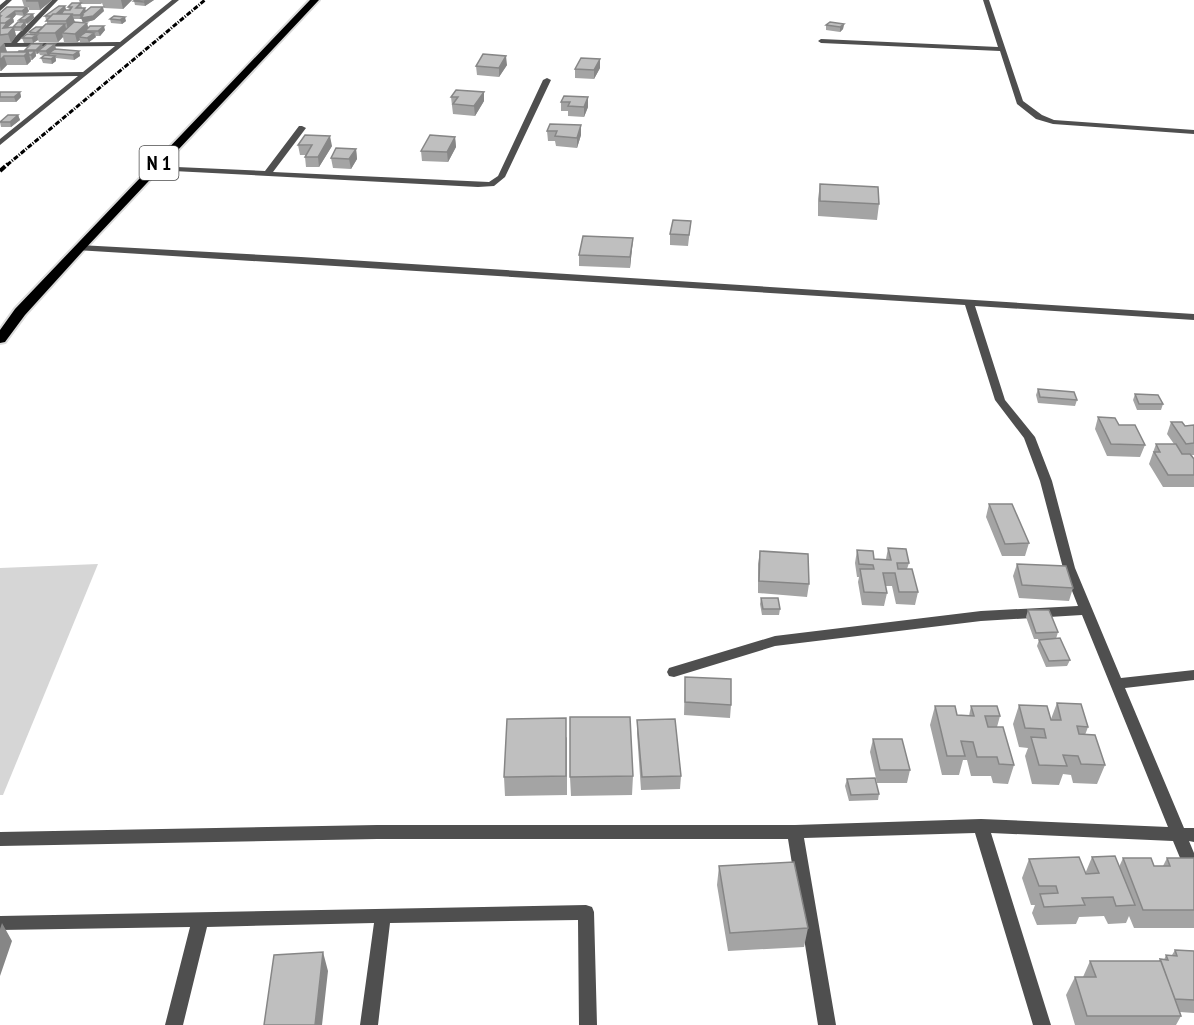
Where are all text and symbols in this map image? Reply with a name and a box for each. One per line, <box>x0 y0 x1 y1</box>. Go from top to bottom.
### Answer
road number: N 1 <box>140 146 178 180</box>

